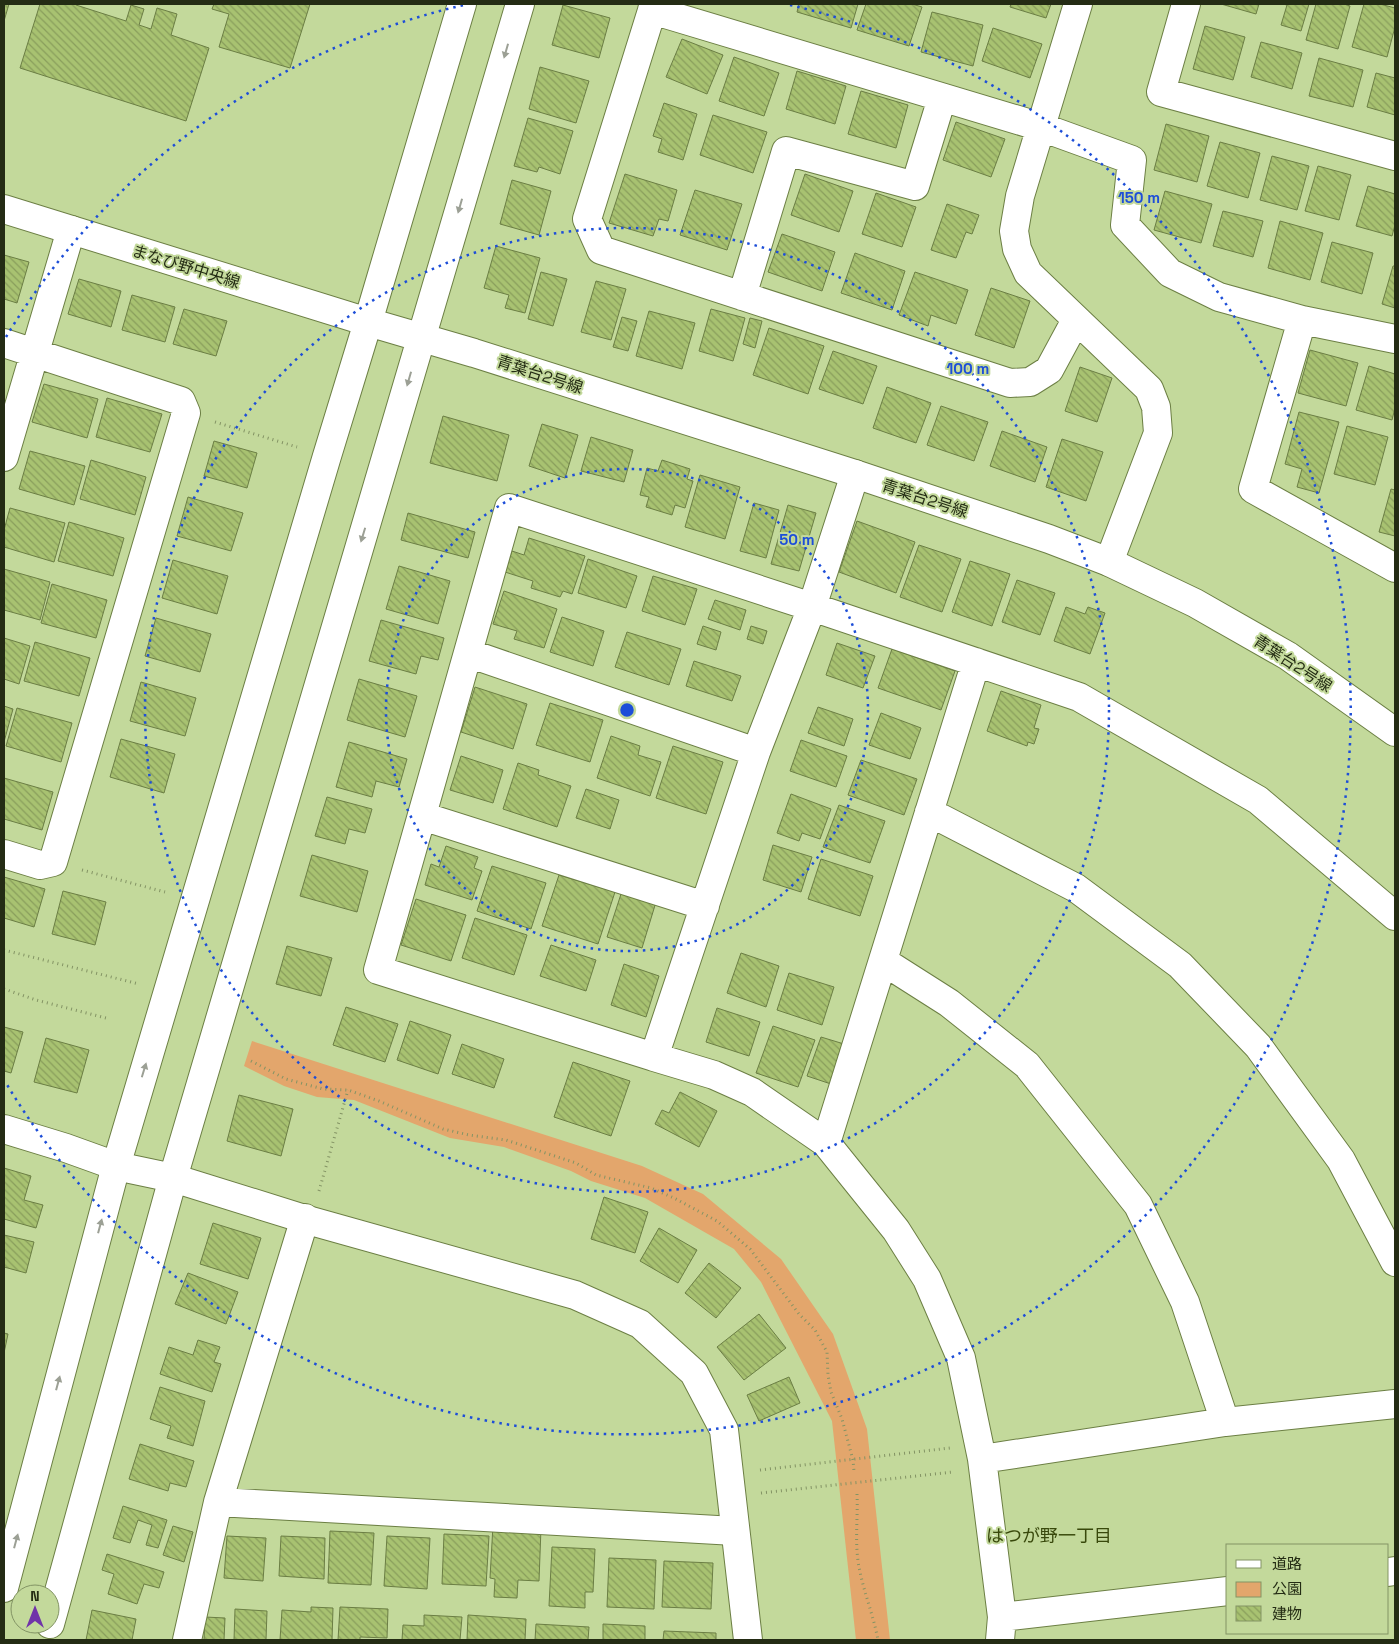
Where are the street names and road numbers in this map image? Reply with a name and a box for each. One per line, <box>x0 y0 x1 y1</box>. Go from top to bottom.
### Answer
street label: まなび野中央線 <box>129 240 242 293</box>
street label: 青葉台2号線 <box>494 351 586 398</box>
street label: 青葉台2号線 <box>879 475 971 522</box>
street label: 青葉台2号線 <box>1249 630 1336 697</box>

